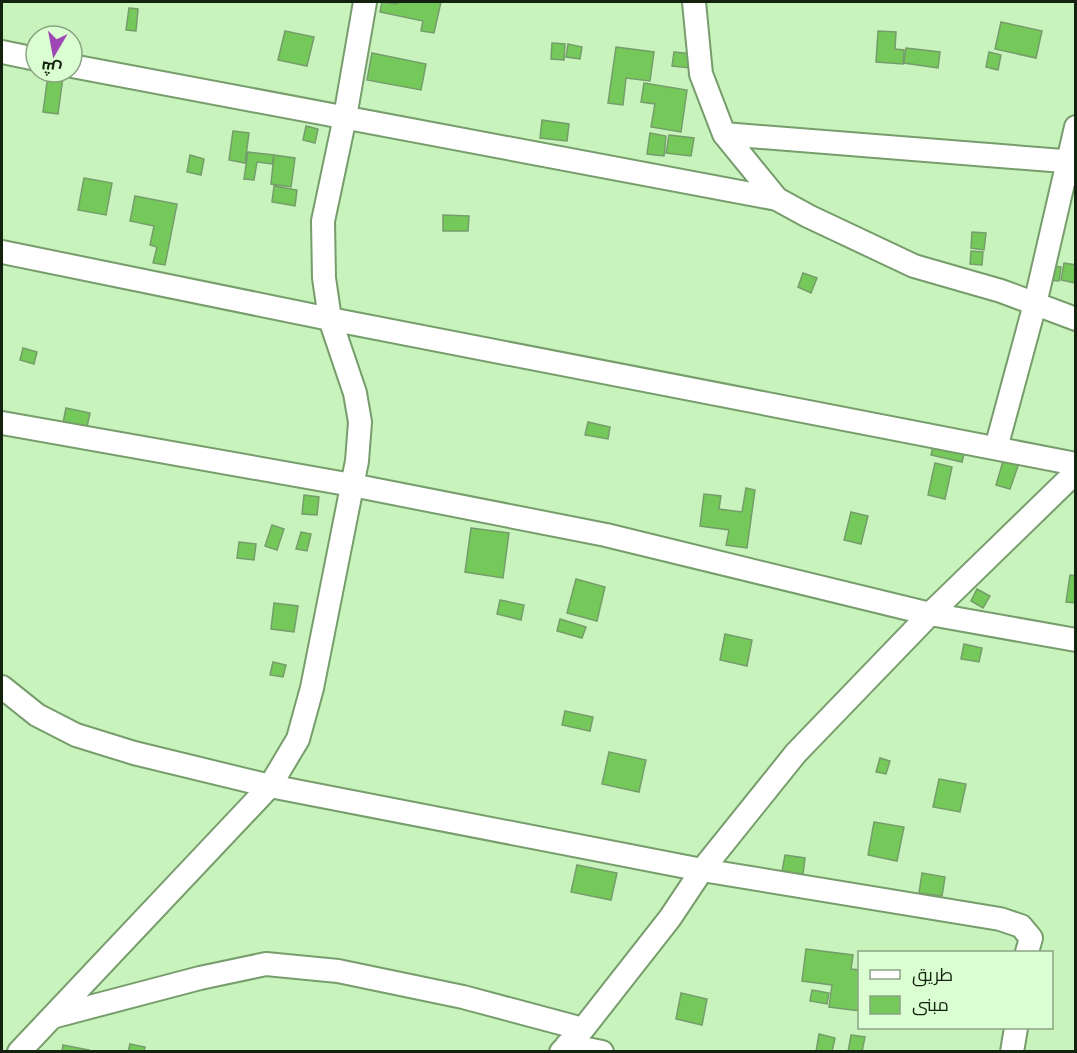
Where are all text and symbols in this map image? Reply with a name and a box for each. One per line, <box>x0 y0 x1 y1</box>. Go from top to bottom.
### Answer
north arrow <box>24 24 84 84</box>
text: ش <box>40 57 63 79</box>
legend <box>858 951 1053 1029</box>
text: طريق <box>912 964 953 987</box>
text: مبنى <box>912 994 949 1016</box>

